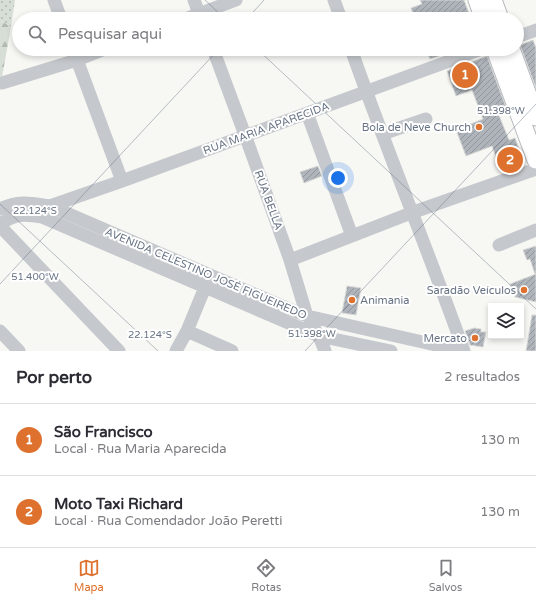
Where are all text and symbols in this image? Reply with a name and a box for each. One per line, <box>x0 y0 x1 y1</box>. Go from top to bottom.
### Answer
search box <box>12 12 524 56</box>
icon: search <box>26 23 48 45</box>
text: Pesquisar aqui <box>58 25 162 43</box>
pin: 1 <box>452 60 478 90</box>
street label: RUA MARIA APARECIDA <box>201 100 331 157</box>
text: 51.398°W <box>477 105 525 117</box>
place label: Bola de Neve Church <box>362 121 471 134</box>
marker: Bola de Neve Church <box>474 122 484 132</box>
pin: 2 <box>497 145 523 175</box>
your location <box>328 168 348 188</box>
street label: RUA BELLA <box>252 169 285 232</box>
text: 22.124°S <box>13 205 57 217</box>
street label: AVENIDA CELESTINO JOSÉ FIGUEIREDO <box>103 224 309 322</box>
text: 51.400°W <box>11 271 59 283</box>
place label: Saradão Veículos <box>427 284 516 297</box>
marker: Saradão Veículos <box>519 285 529 295</box>
place label: Animania <box>360 294 409 307</box>
marker: Animania <box>347 295 357 305</box>
map controls <box>488 303 524 339</box>
button: layers <box>488 303 524 339</box>
text: 51.398°W <box>288 328 336 340</box>
text: 22.124°S <box>128 329 172 341</box>
place label: Mercato <box>424 332 467 345</box>
marker: Mercato <box>470 333 480 343</box>
text: Por perto <box>16 367 92 388</box>
text: 2 resultados <box>444 369 520 385</box>
text: São Francisco <box>54 423 153 441</box>
text: 1 <box>25 432 33 448</box>
text: 130 m <box>480 432 520 448</box>
text: Local · Rua Maria Aparecida <box>54 441 227 457</box>
text: Moto Taxi Richard <box>54 495 183 513</box>
text: 2 <box>25 504 33 520</box>
text: 130 m <box>480 504 520 520</box>
text: Local · Rua Comendador João Peretti <box>54 513 283 529</box>
tab: Mapa <box>74 557 104 594</box>
tab: Rotas <box>251 557 281 594</box>
tab: Salvos <box>429 557 462 594</box>

